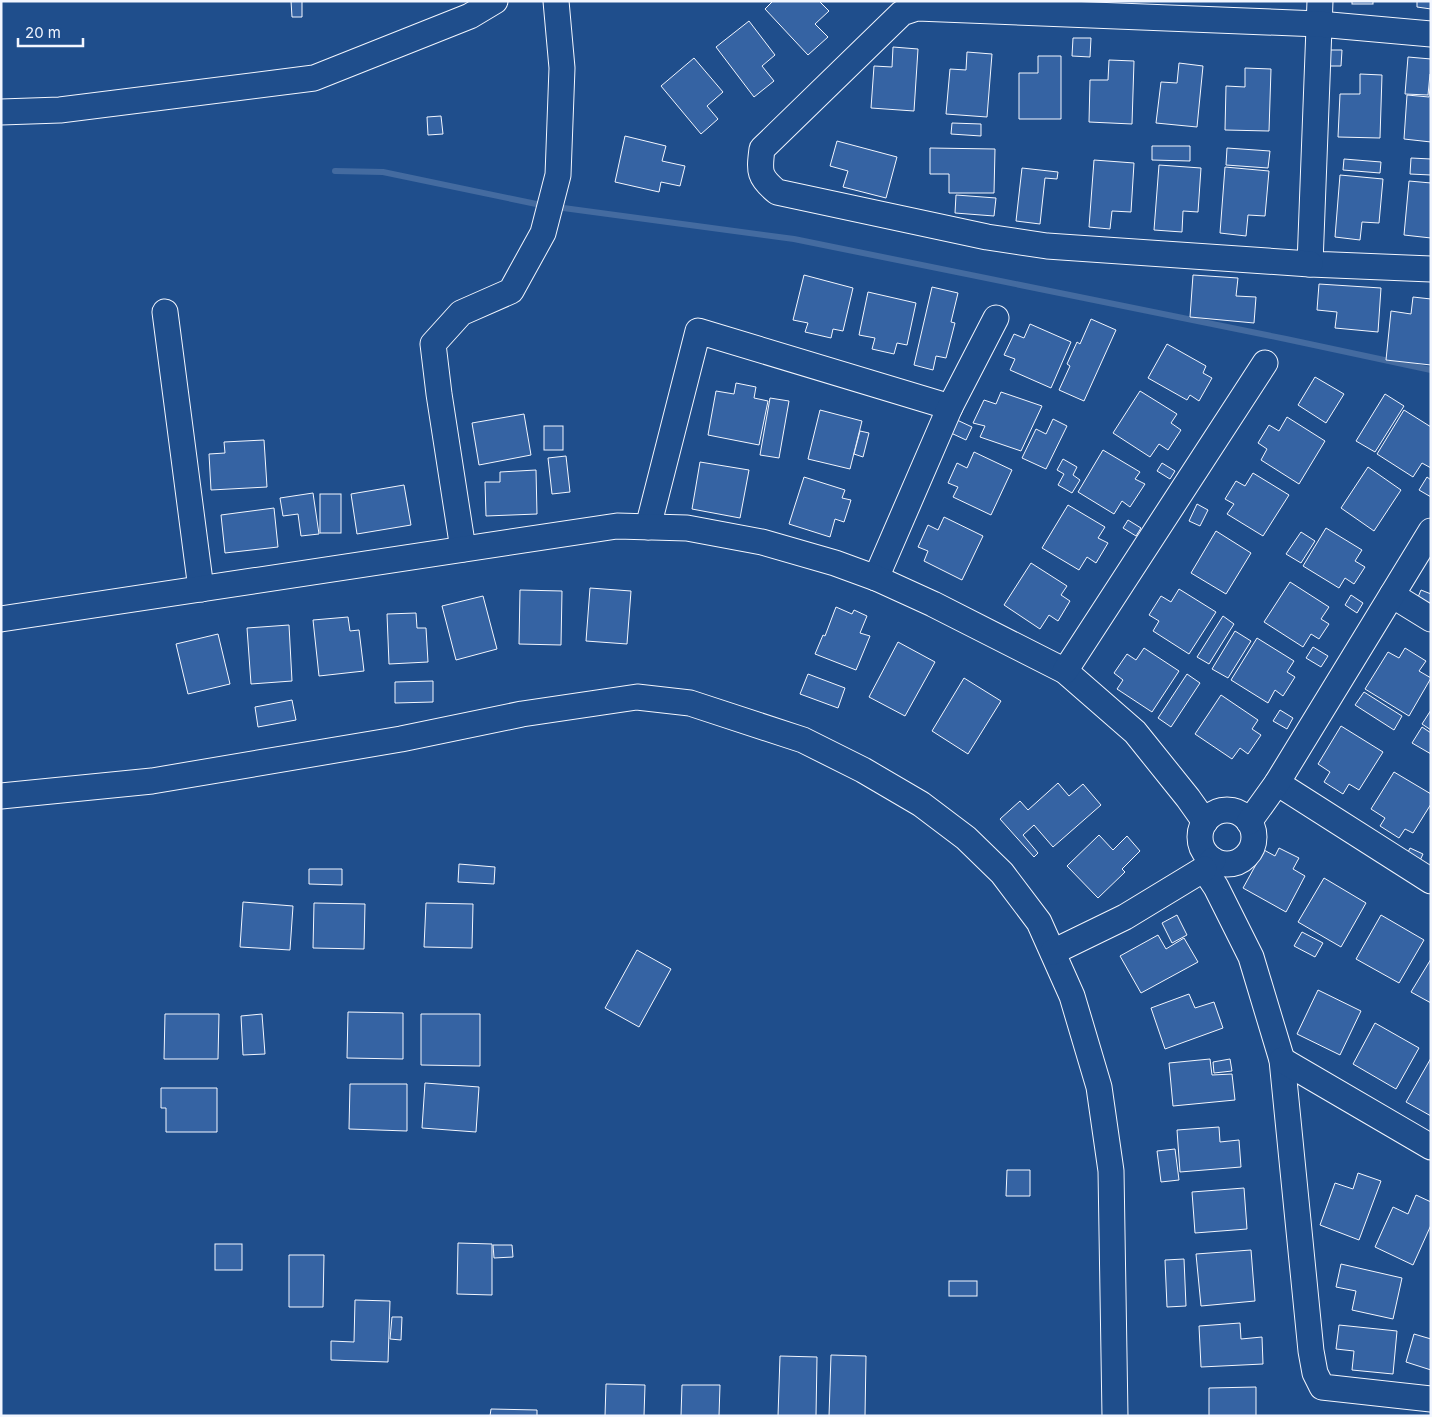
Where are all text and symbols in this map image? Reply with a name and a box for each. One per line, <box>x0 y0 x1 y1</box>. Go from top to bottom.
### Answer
scale bar <box>18 15 82 47</box>
text: 20 m <box>25 23 61 42</box>

